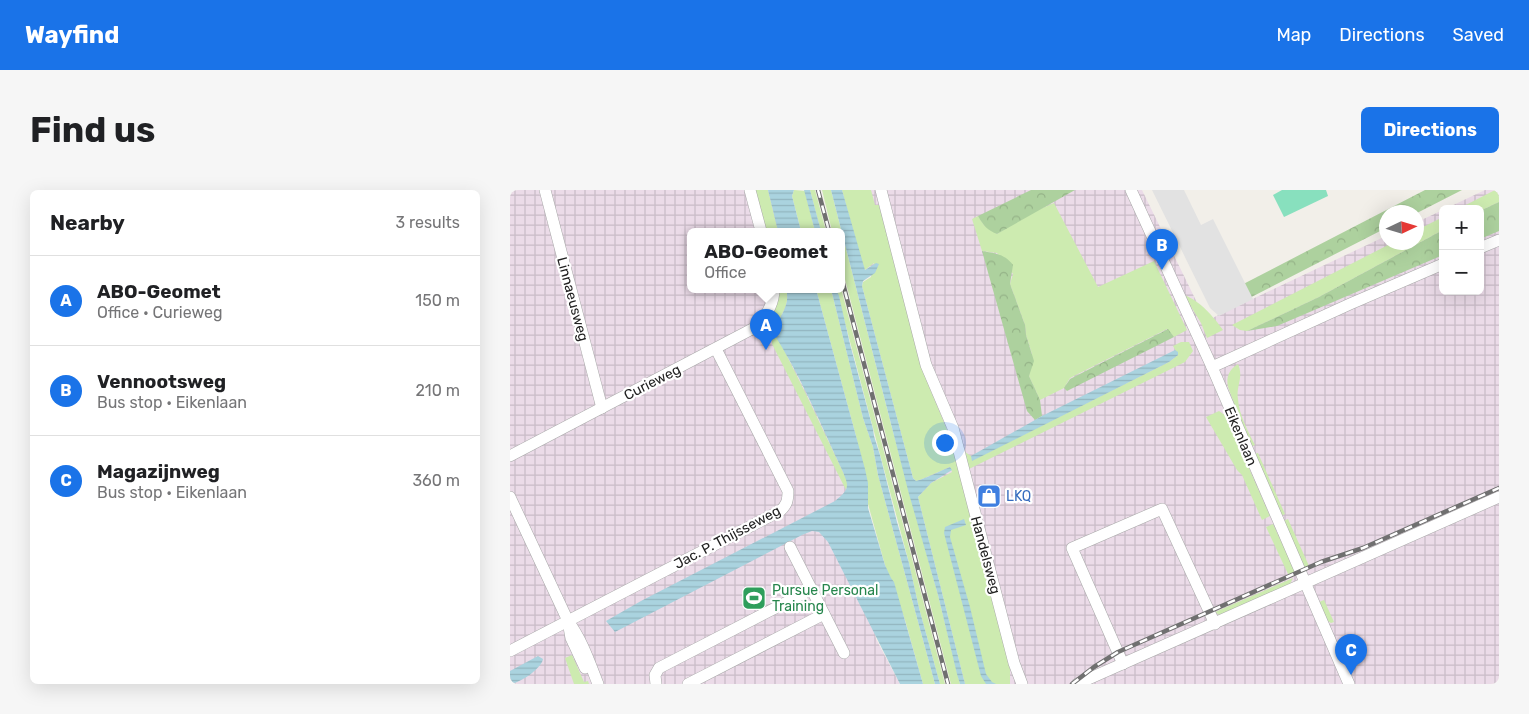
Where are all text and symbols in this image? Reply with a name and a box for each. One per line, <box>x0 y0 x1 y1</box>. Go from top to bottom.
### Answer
text: Wayfind <box>25 21 119 49</box>
text: Map <box>1276 24 1311 46</box>
text: Directions <box>1339 24 1425 46</box>
text: Saved <box>1453 24 1504 46</box>
button: Directions <box>1361 107 1499 153</box>
text: Find us <box>30 109 155 151</box>
north arrow <box>1379 205 1424 250</box>
map controls <box>1439 205 1484 295</box>
button: + <box>1439 205 1484 250</box>
text: Nearby <box>50 210 125 235</box>
text: 3 results <box>395 213 460 232</box>
popup <box>687 228 845 293</box>
pin: B <box>1146 229 1178 270</box>
text: ABO-Geomet <box>704 240 828 263</box>
button: − <box>1439 250 1484 295</box>
street label: Linnaeusweg <box>553 255 592 343</box>
text: Office <box>704 263 746 282</box>
text: ABO-Geomet <box>97 280 221 303</box>
text: A <box>60 291 72 310</box>
text: 150 m <box>415 291 460 310</box>
text: Office · Curieweg <box>97 303 223 322</box>
pin: A <box>750 309 782 350</box>
street label: Curieweg <box>621 361 683 404</box>
text: Vennootsweg <box>97 370 226 393</box>
text: B <box>60 381 72 400</box>
text: 210 m <box>415 381 460 400</box>
text: Bus stop · Eikenlaan <box>97 393 247 412</box>
street label: Eikenlaan <box>1221 404 1261 468</box>
your location <box>932 430 958 456</box>
text: Magazijnweg <box>97 460 220 483</box>
text: C <box>60 471 72 490</box>
text: 360 m <box>412 471 460 490</box>
text: Bus stop · Eikenlaan <box>97 483 247 502</box>
shop icon: LKQ <box>976 483 1002 509</box>
place label: LKQ <box>1006 488 1031 505</box>
street label: Jac. P. Thijsseweg <box>671 502 783 573</box>
street label: Handelsweg <box>967 514 1004 596</box>
place label: Pursue Personal Training <box>772 582 878 615</box>
sports icon: Pursue Personal Training <box>741 585 767 611</box>
pin: C <box>1335 634 1367 675</box>

